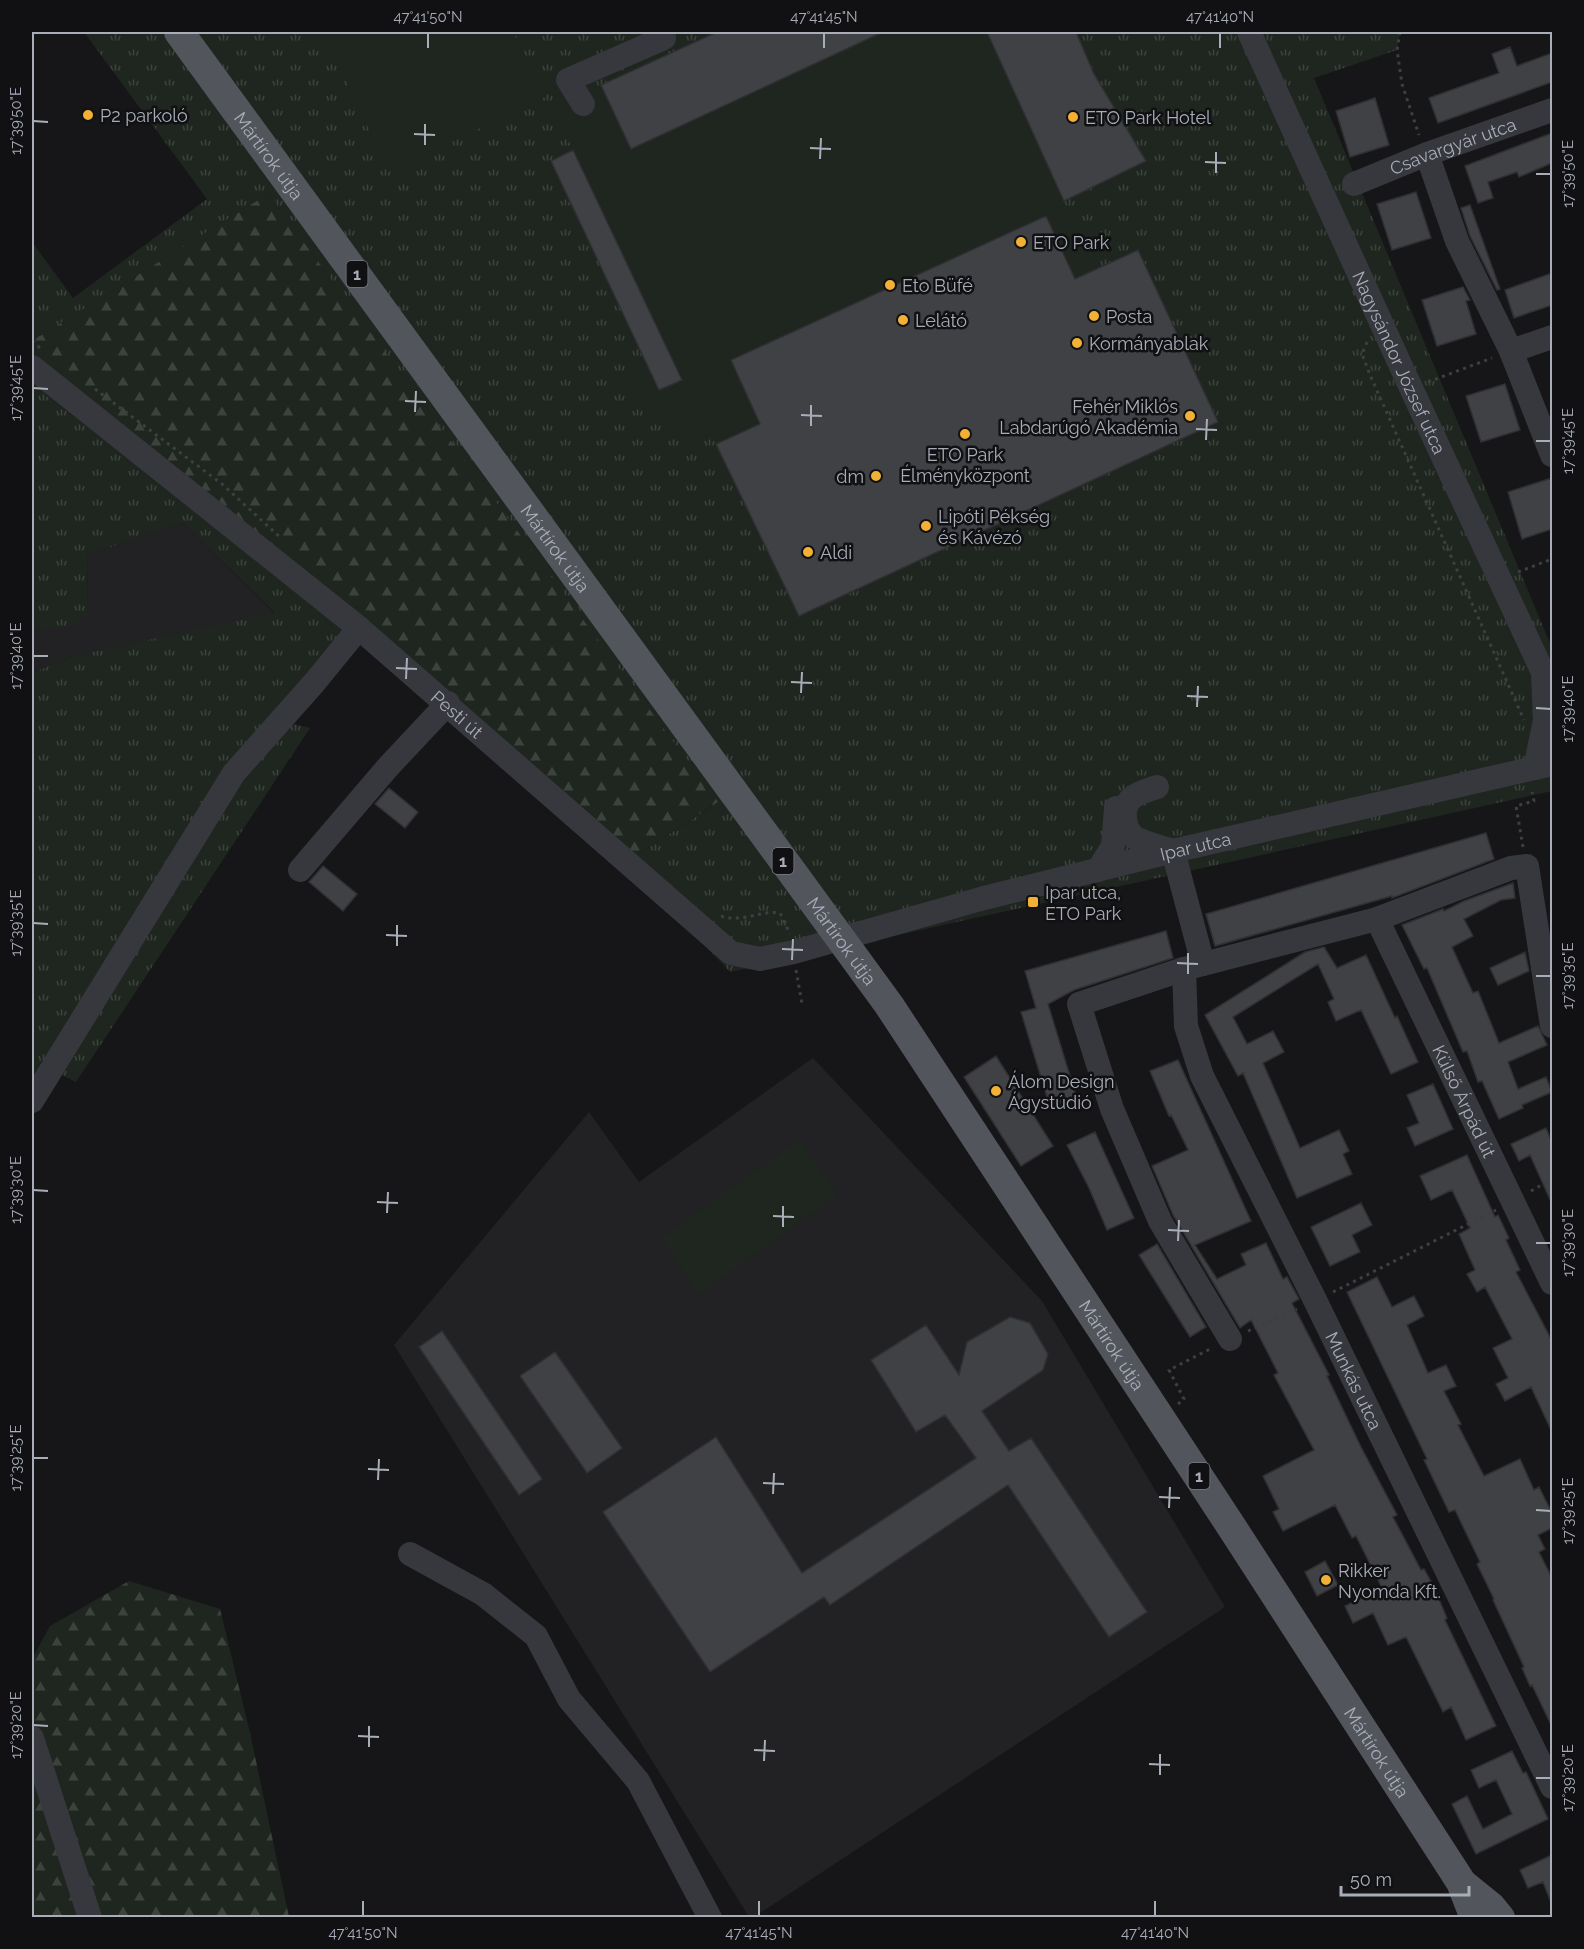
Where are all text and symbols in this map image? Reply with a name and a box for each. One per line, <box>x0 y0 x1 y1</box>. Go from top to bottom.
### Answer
text: 47°41'50"N <box>393 8 463 26</box>
text: 47°41'45"N <box>790 8 858 26</box>
text: 47°41'40"N <box>1186 8 1254 26</box>
text: 17°39'50"E <box>7 87 25 155</box>
place label: P2 parkoló <box>100 105 188 126</box>
place label: ETO Park Hotel <box>1085 107 1211 128</box>
marker: P2 parkoló <box>81 108 95 122</box>
street label: Mártírok útja <box>230 108 308 204</box>
marker: ETO Park Hotel <box>1066 110 1080 124</box>
street label: Csavargyár utca <box>1387 113 1519 179</box>
text: 17°39'50"E <box>1559 140 1577 208</box>
place label: ETO Park <box>1033 232 1110 253</box>
marker: ETO Park <box>1014 235 1028 249</box>
road number: 1 <box>346 261 368 287</box>
street label: Nagysándor József utca <box>1349 268 1451 457</box>
place label: Eto Büfé <box>902 275 973 296</box>
marker: Eto Büfé <box>883 278 897 292</box>
place label: Posta <box>1106 306 1152 327</box>
marker: Posta <box>1087 309 1101 323</box>
place label: Lelátó <box>915 310 967 331</box>
marker: Lelátó <box>896 313 910 327</box>
place label: Kormányablak <box>1089 333 1209 354</box>
marker: Kormányablak <box>1070 336 1084 350</box>
text: 17°39'45"E <box>7 355 25 421</box>
place label: Fehér Miklós Labdarúgó Akadémia <box>999 396 1178 438</box>
text: 17°39'45"E <box>1559 408 1577 474</box>
marker: Fehér Miklós Labdarúgó Akadémia <box>1183 409 1197 423</box>
marker: ETO Park Élményközpont <box>958 427 972 441</box>
place label: ETO Park Élményközpont <box>900 444 1030 486</box>
place label: dm <box>836 466 864 487</box>
marker: dm <box>869 469 883 483</box>
street label: Mártírok útja <box>517 500 595 596</box>
place label: Lipóti Pékség és Kávézó <box>938 506 1050 548</box>
marker: Lipóti Pékség és Kávézó <box>919 519 933 533</box>
place label: Aldi <box>820 542 852 563</box>
marker: Aldi <box>801 545 815 559</box>
text: 17°39'40"E <box>7 622 25 690</box>
text: 17°39'40"E <box>1559 675 1577 743</box>
street label: Pesti út <box>427 686 487 742</box>
street label: Ipar utca <box>1158 828 1233 864</box>
road number: 1 <box>772 848 794 874</box>
place label: Ipar utca, ETO Park <box>1045 882 1122 924</box>
text: 17°39'35"E <box>7 889 25 957</box>
street label: Mártírok útja <box>803 893 881 989</box>
marker: Ipar utca, ETO Park <box>1026 895 1040 909</box>
text: 17°39'35"E <box>1559 942 1577 1010</box>
street label: Külső Árpád út <box>1429 1041 1500 1161</box>
place label: Álom Design Ágystúdió <box>1008 1070 1115 1113</box>
marker: Álom Design Ágystúdió <box>989 1084 1003 1098</box>
text: 17°39'30"E <box>7 1156 25 1224</box>
text: 17°39'30"E <box>1559 1209 1577 1277</box>
street label: Mártírok útja <box>1075 1296 1149 1394</box>
street label: Munkás utca <box>1322 1328 1387 1433</box>
text: 17°39'25"E <box>7 1424 25 1492</box>
road number: 1 <box>1188 1463 1210 1489</box>
text: 17°39'25"E <box>1559 1477 1577 1545</box>
place label: Rikker Nyomda Kft. <box>1338 1560 1441 1602</box>
marker: Rikker Nyomda Kft. <box>1319 1573 1333 1587</box>
text: 17°39'20"E <box>7 1691 25 1759</box>
street label: Mártírok útja <box>1340 1703 1414 1801</box>
text: 17°39'20"E <box>1559 1744 1577 1812</box>
scale bar <box>1341 1859 1468 1897</box>
text: 50 m <box>1350 1869 1392 1890</box>
text: 47°41'50"N <box>328 1924 398 1942</box>
text: 47°41'45"N <box>725 1924 793 1942</box>
text: 47°41'40"N <box>1121 1924 1189 1942</box>

